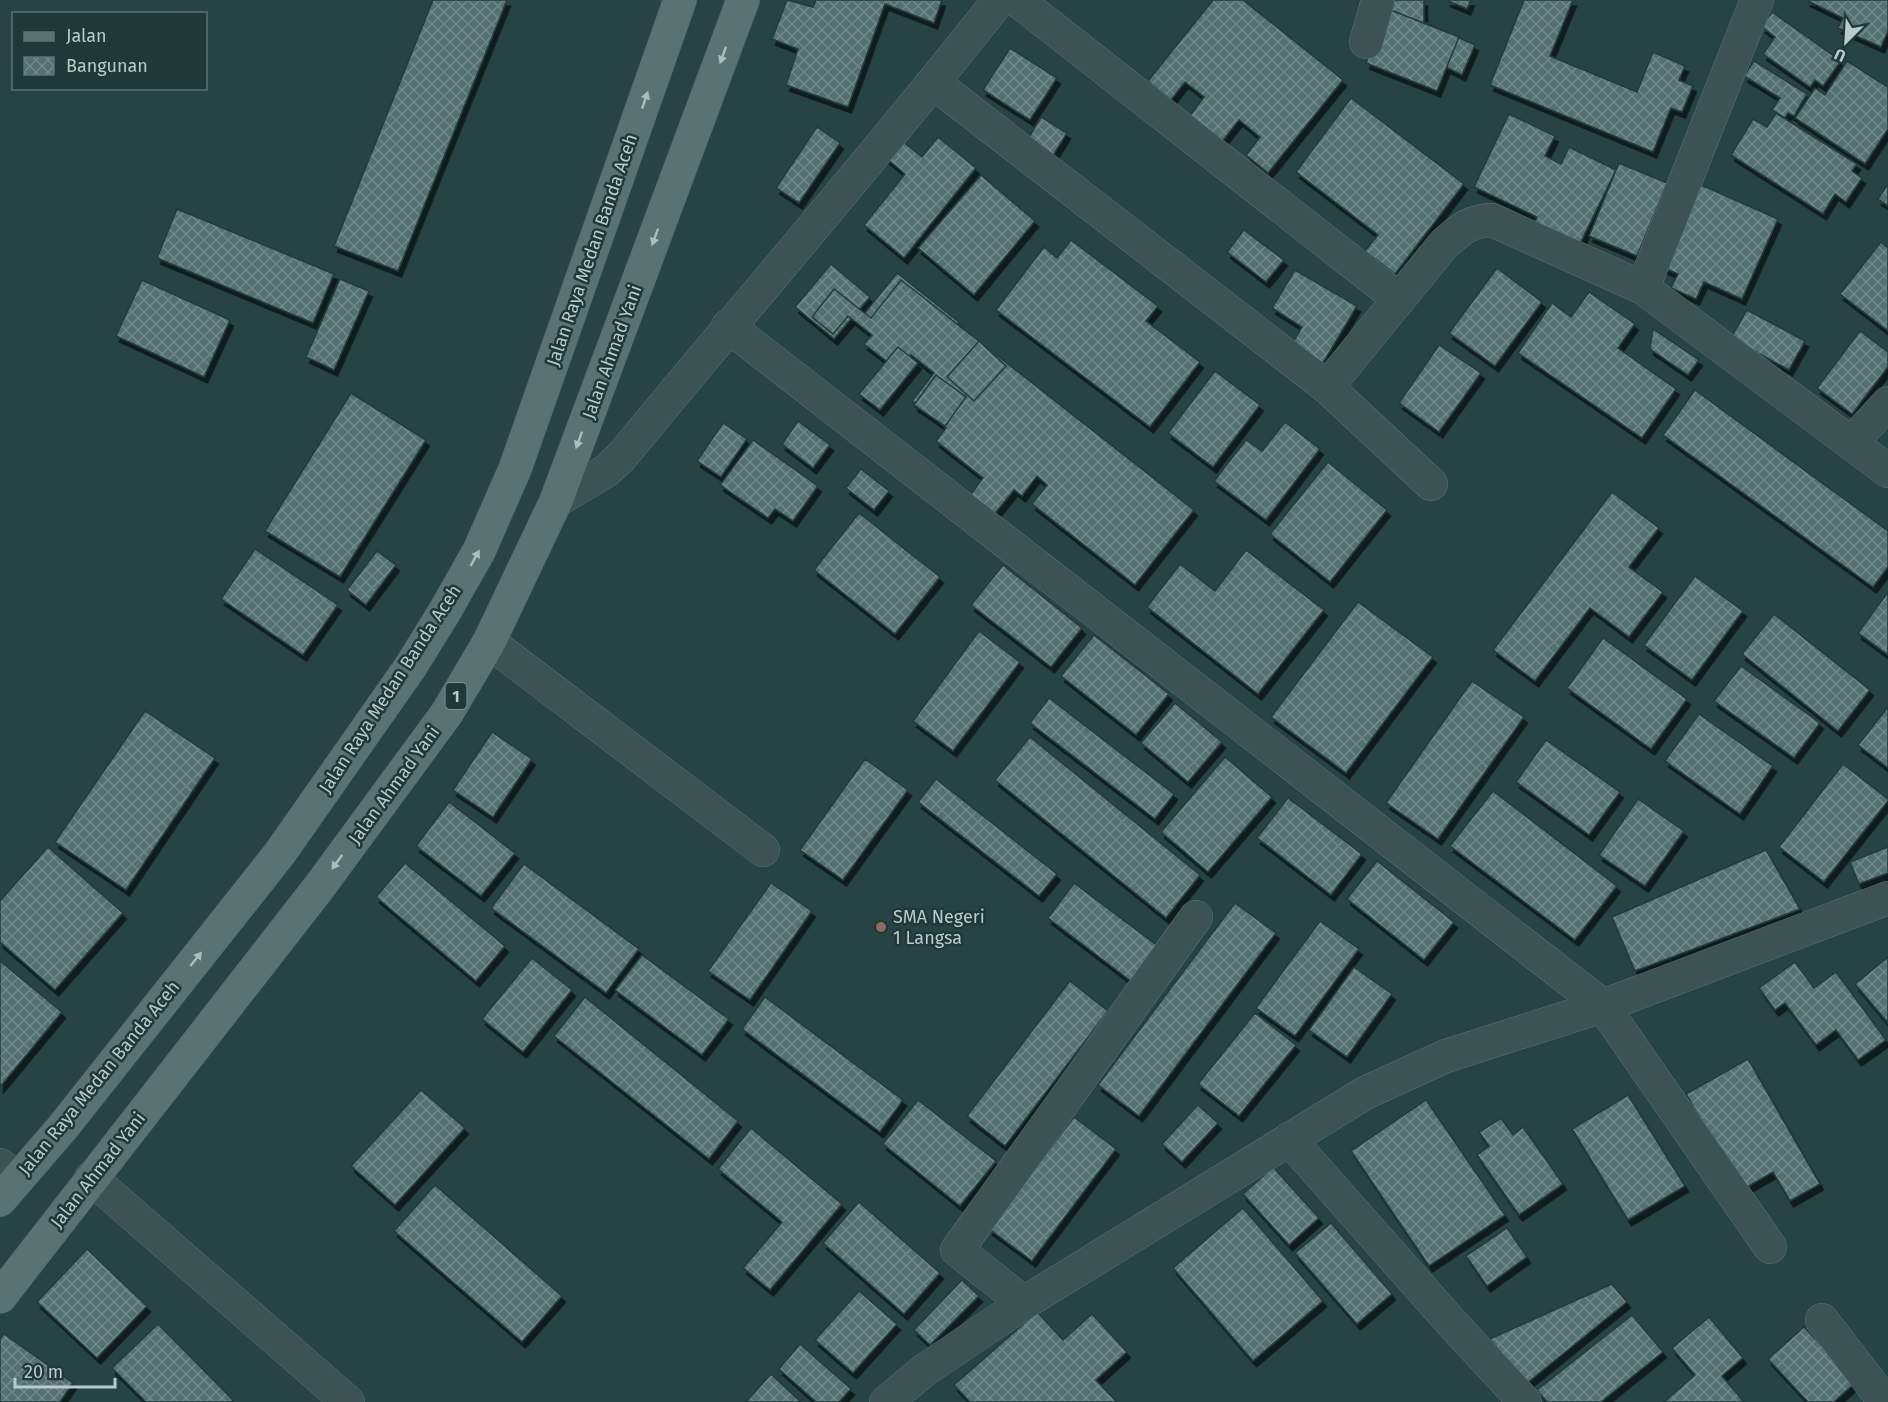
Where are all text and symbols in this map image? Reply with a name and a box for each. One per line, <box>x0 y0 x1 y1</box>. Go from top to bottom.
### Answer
legend <box>12 12 207 90</box>
north arrow <box>1816 12 1876 72</box>
text: Jalan <box>66 25 107 47</box>
text: U <box>1831 44 1849 66</box>
one-way arrow <box>718 46 727 64</box>
text: Bangunan <box>66 55 148 77</box>
one-way arrow <box>640 91 650 109</box>
street label: Jalan Raya Medan Banda Aceh <box>542 131 642 369</box>
one-way arrow <box>649 229 659 247</box>
street label: Jalan Ahmad Yani <box>578 282 646 422</box>
one-way arrow <box>574 431 583 449</box>
one-way arrow <box>470 549 480 566</box>
street label: Jalan Raya Medan Banda Aceh <box>314 581 466 797</box>
road number: 1 <box>446 683 466 709</box>
street label: Jalan Ahmad Yani <box>344 722 444 848</box>
one-way arrow <box>332 855 344 870</box>
place label: SMA Negeri 1 Langsa <box>893 906 985 949</box>
marker: SMA Negeri 1 Langsa <box>874 920 888 934</box>
one-way arrow <box>189 952 202 967</box>
street label: Jalan Raya Medan Banda Aceh <box>14 976 184 1180</box>
street label: Jalan Ahmad Yani <box>46 1108 150 1232</box>
scale bar <box>15 1351 116 1389</box>
text: 20 m <box>24 1361 63 1383</box>

